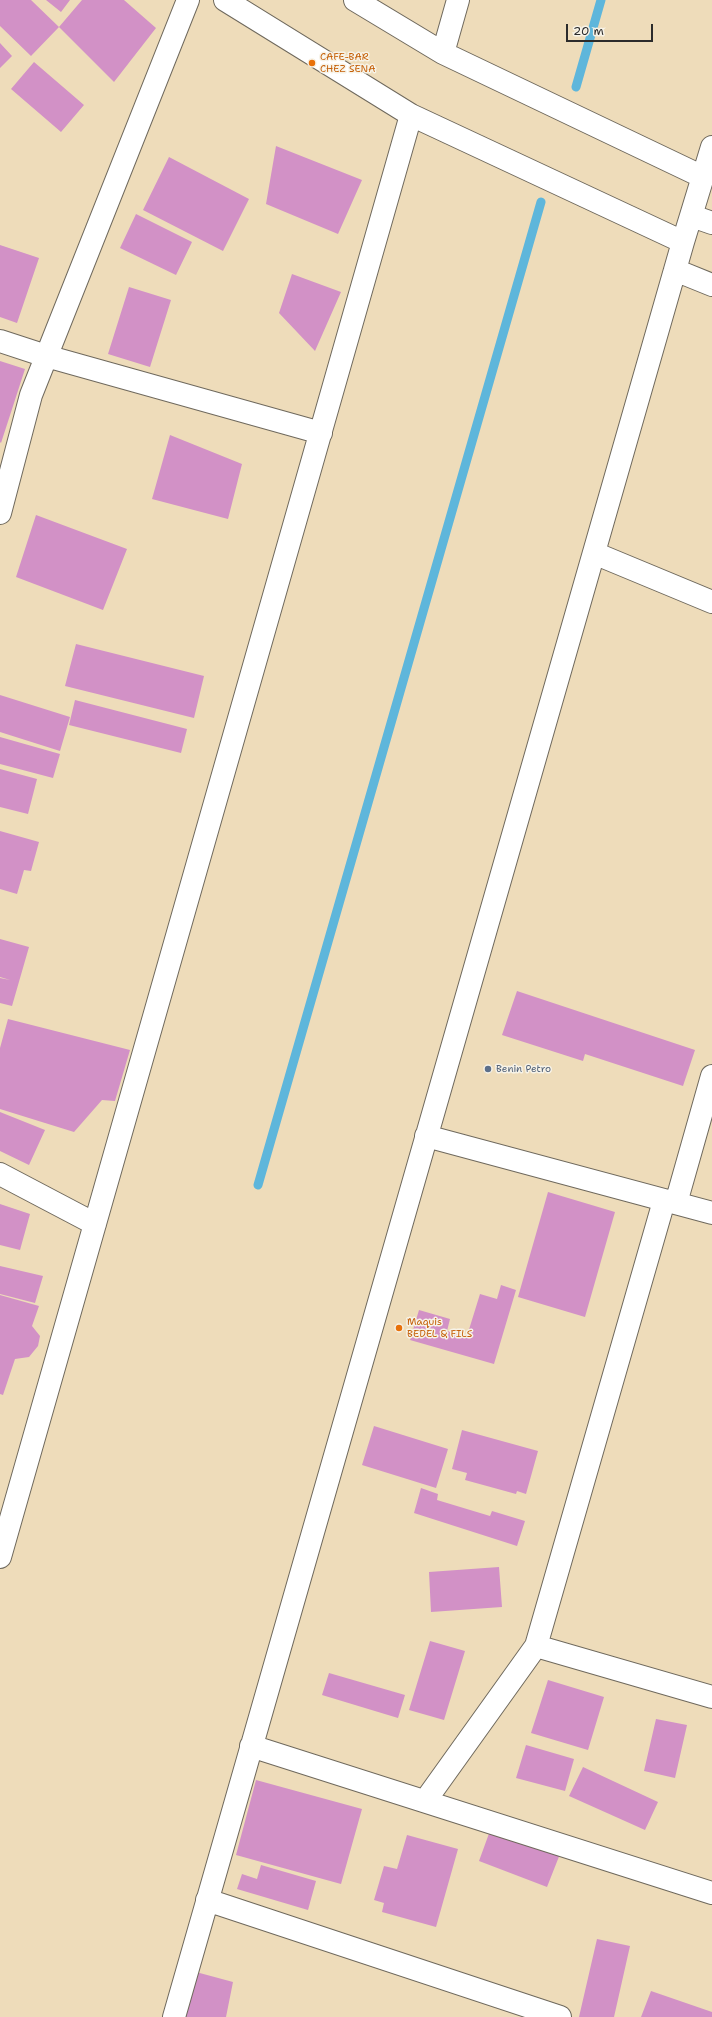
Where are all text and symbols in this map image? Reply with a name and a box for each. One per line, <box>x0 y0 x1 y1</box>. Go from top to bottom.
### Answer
scale bar <box>568 16 655 42</box>
text: 20 m <box>573 23 604 39</box>
place label: CAFE-BAR CHEZ SENA <box>320 51 375 74</box>
marker: CAFE-BAR CHEZ SENA <box>307 58 317 68</box>
place label: Benin Petro <box>496 1063 551 1075</box>
marker: Benin Petro <box>483 1064 493 1074</box>
place label: Maquis BEDEL & FILS <box>407 1316 472 1340</box>
marker: Maquis BEDEL & FILS <box>394 1323 404 1333</box>

